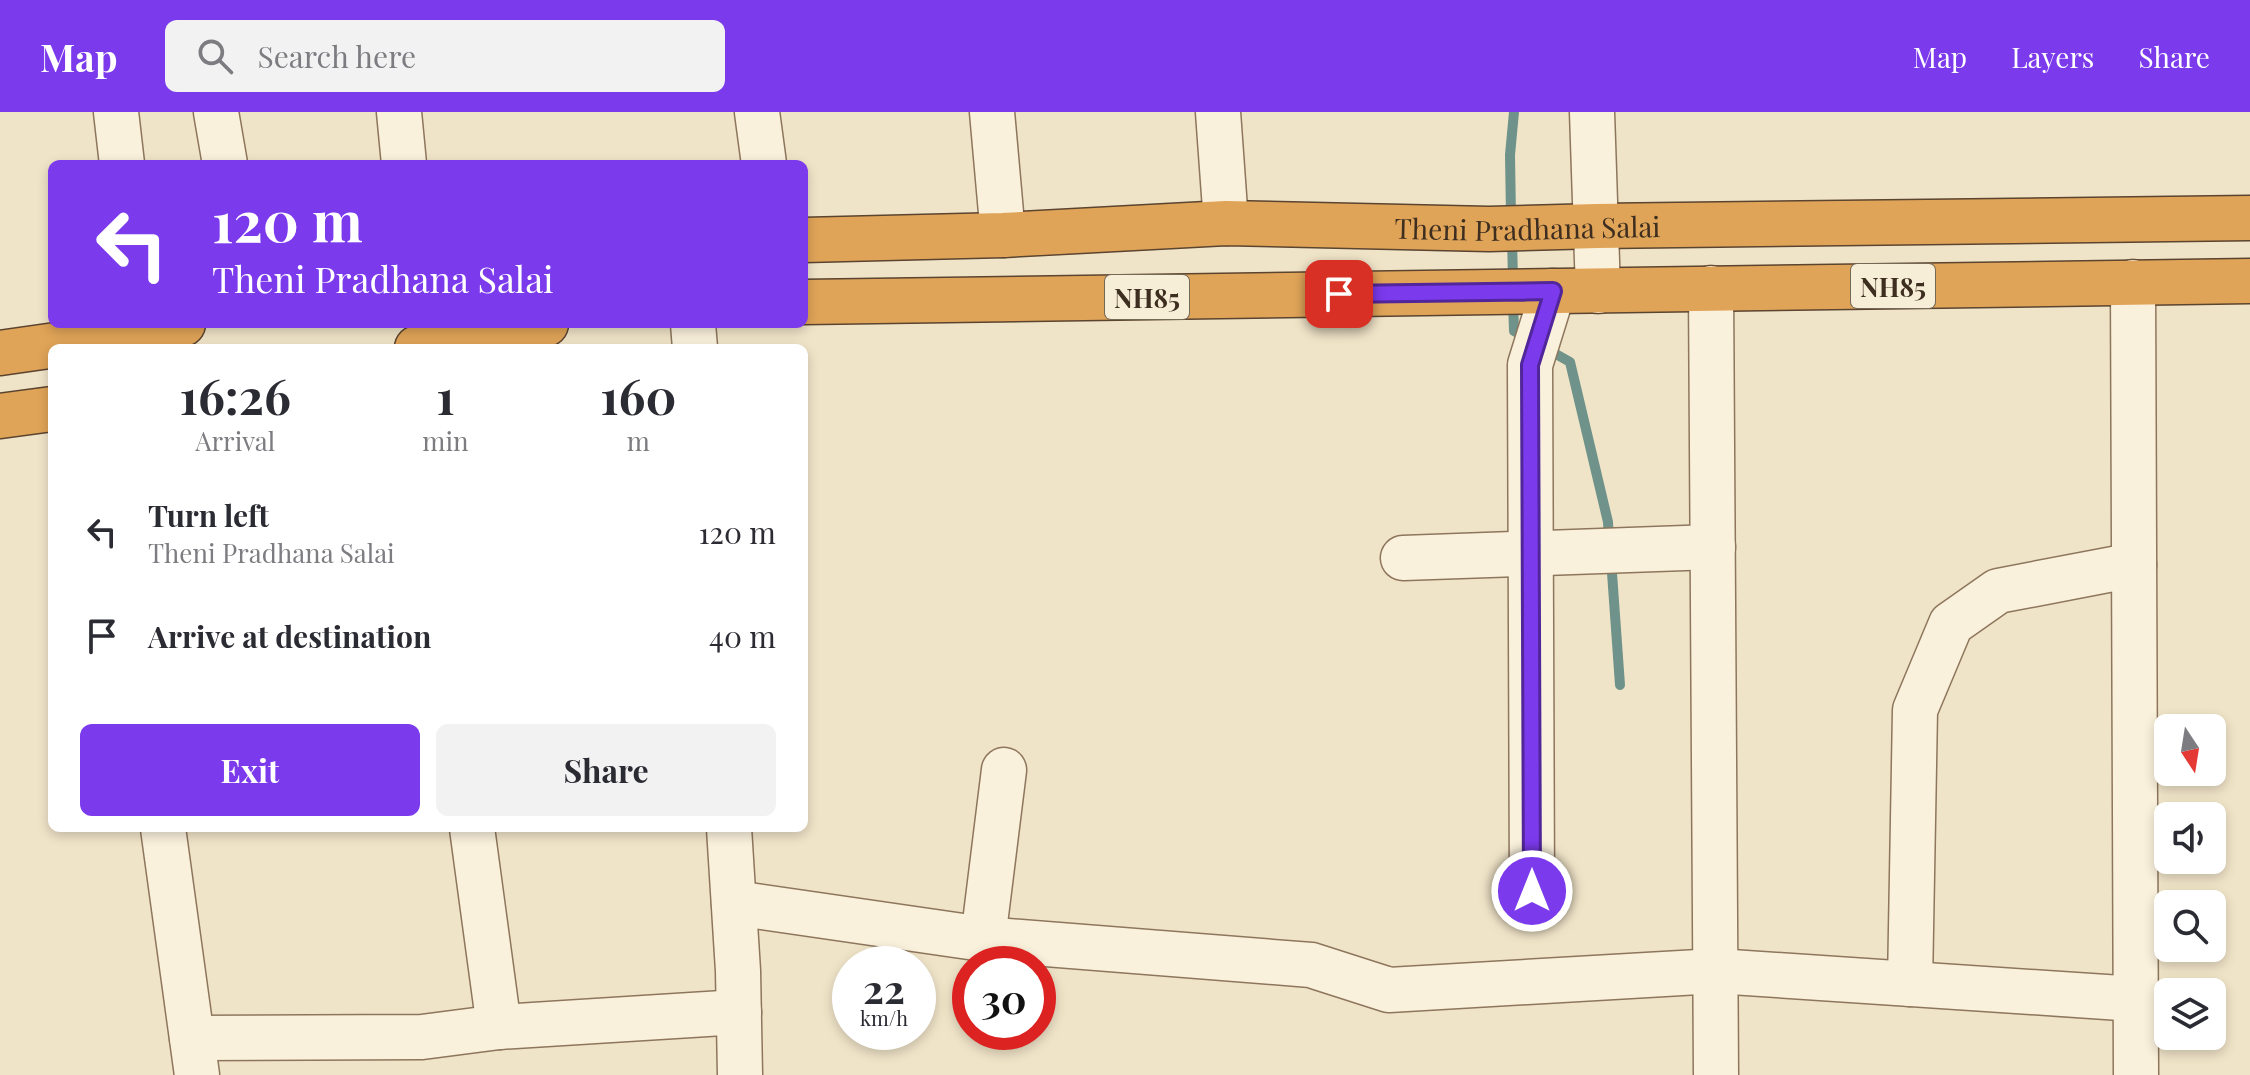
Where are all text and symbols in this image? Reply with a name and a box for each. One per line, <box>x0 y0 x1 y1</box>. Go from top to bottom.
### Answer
search box <box>165 20 725 92</box>
text: Map <box>40 31 117 82</box>
icon: search <box>193 34 237 78</box>
text: Search here <box>257 36 416 76</box>
text: Map <box>1913 38 1967 75</box>
text: Layers <box>2011 38 2094 75</box>
text: Share <box>2138 38 2210 75</box>
text: 120 m <box>212 182 363 257</box>
icon: left <box>80 192 184 296</box>
street label: Theni Pradhana Salai <box>1394 207 1661 248</box>
text: Theni Pradhana Salai <box>212 254 554 302</box>
pin <box>1305 260 1373 328</box>
road number: NH85 <box>1851 264 1935 308</box>
icon: arrive <box>1317 272 1361 316</box>
road number: NH85 <box>1105 275 1189 319</box>
text: 16:26 <box>180 363 291 427</box>
text: 1 <box>436 363 455 427</box>
text: 160 <box>600 363 676 427</box>
text: Arrival <box>195 423 275 458</box>
text: min <box>422 423 469 458</box>
text: m <box>627 423 650 458</box>
text: Turn left <box>148 495 269 535</box>
icon: left <box>80 510 124 554</box>
text: 120 m <box>698 512 776 552</box>
text: Theni Pradhana Salai <box>148 535 395 570</box>
icon: arrive <box>80 614 124 658</box>
text: Arrive at destination <box>148 616 431 656</box>
text: 40 m <box>709 616 776 656</box>
north arrow <box>2154 714 2226 786</box>
map controls <box>2154 714 2226 1050</box>
button: Exit <box>80 724 420 816</box>
button: Share <box>436 724 776 816</box>
button: sound <box>2154 802 2226 874</box>
position arrow <box>1490 849 1574 933</box>
button: search <box>2154 890 2226 962</box>
speed limit sign: 30 <box>952 946 1056 1050</box>
text: 22 <box>863 961 905 1014</box>
button: layers <box>2154 978 2226 1050</box>
text: km/h <box>860 1004 908 1031</box>

